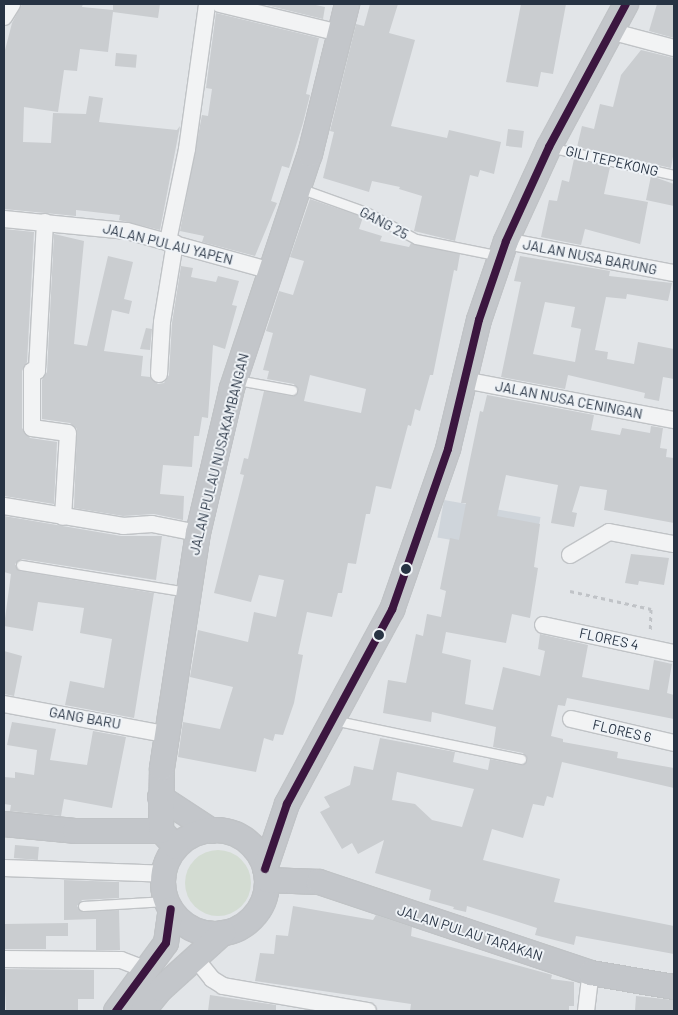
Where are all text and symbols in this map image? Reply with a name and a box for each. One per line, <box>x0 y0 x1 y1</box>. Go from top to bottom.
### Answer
street label: GILI TEPEKONG <box>564 142 660 180</box>
street label: GANG 25 <box>357 203 411 243</box>
street label: JALAN PULAU YAPEN <box>101 220 235 268</box>
street label: JALAN NUSA BARUNG <box>521 236 659 278</box>
street label: JALAN PULAU NUSAKAMBANGAN <box>186 351 252 557</box>
street label: JALAN NUSA CENINGAN <box>494 377 644 423</box>
unlabelled marker <box>401 564 411 574</box>
street label: FLORES 4 <box>578 625 640 653</box>
unlabelled marker <box>374 630 384 640</box>
street label: GANG BARU <box>48 703 122 733</box>
street label: FLORES 6 <box>591 716 653 746</box>
street label: JALAN PULAU TARAKAN <box>395 902 545 964</box>

